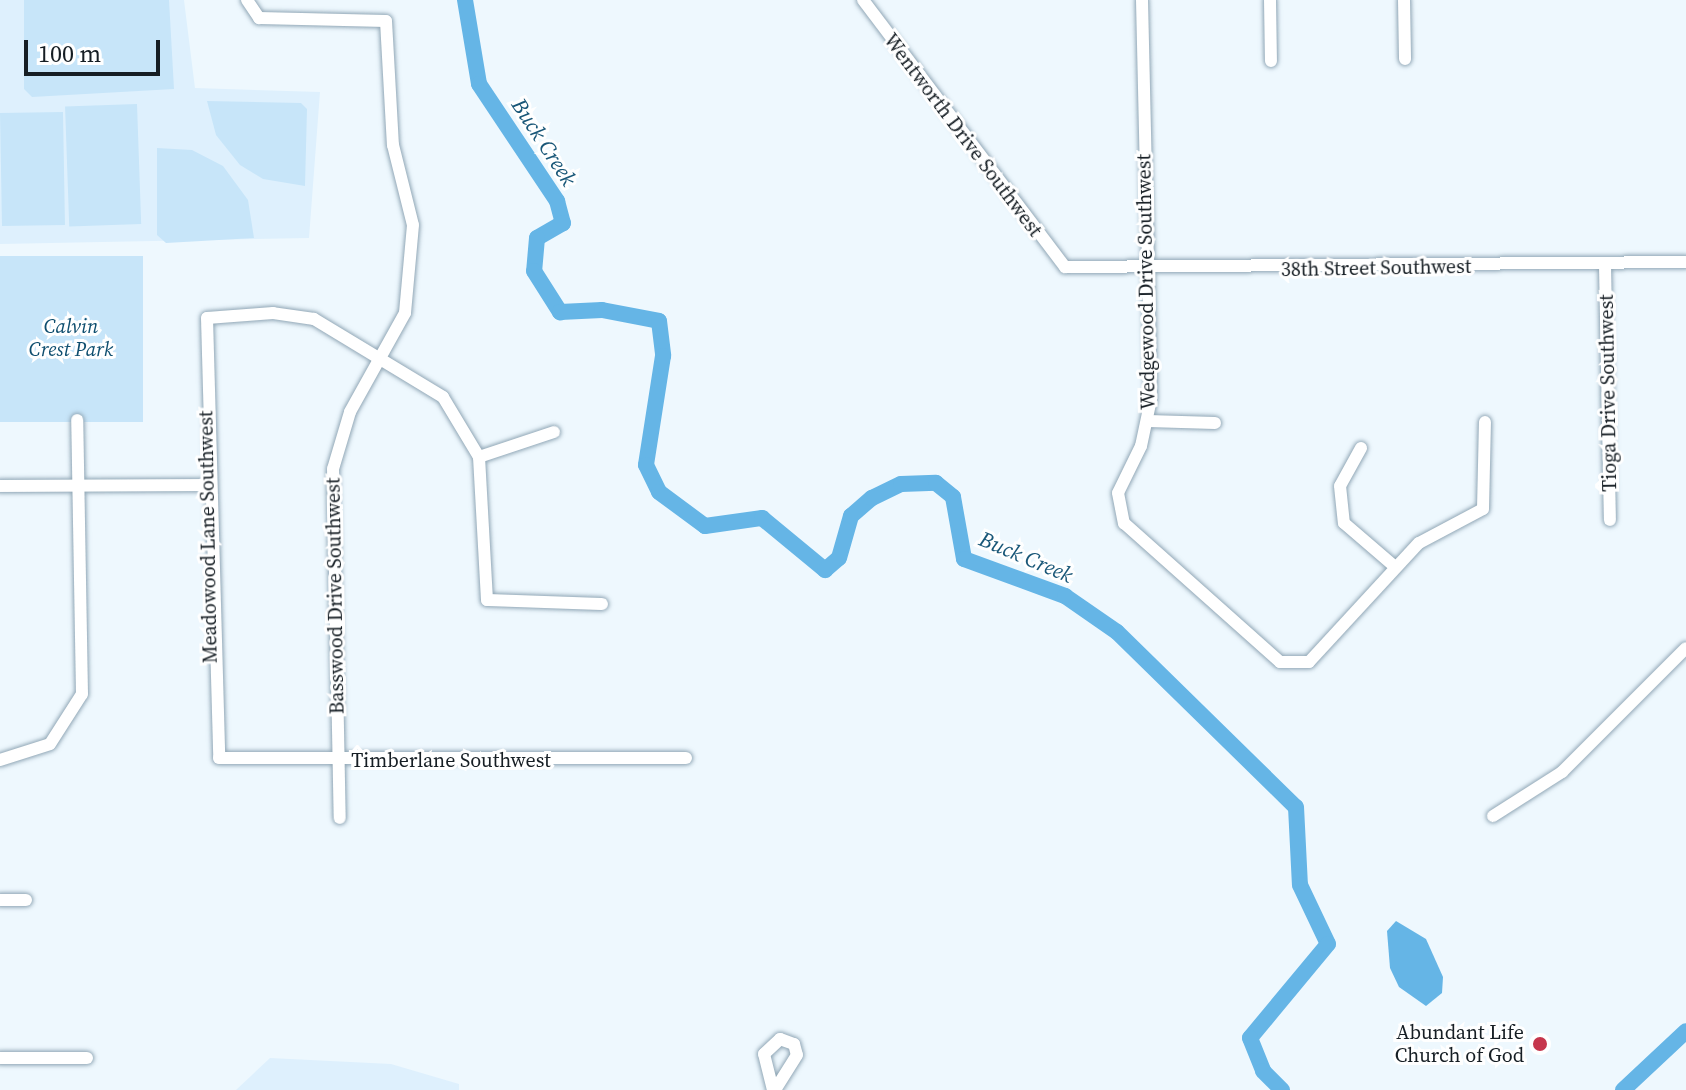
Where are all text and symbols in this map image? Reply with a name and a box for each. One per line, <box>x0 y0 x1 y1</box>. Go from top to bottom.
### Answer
scale bar <box>28 24 164 74</box>
street label: Wentworth Drive Southwest <box>879 29 1047 241</box>
text: 100 m <box>38 37 101 70</box>
water label: Buck Creek <box>506 93 582 191</box>
street label: Wedgewood Drive Southwest <box>1132 154 1160 410</box>
street label: 38th Street Southwest <box>1281 254 1471 282</box>
street label: Tioga Drive Southwest <box>1594 294 1622 492</box>
park label: Calvin Crest Park <box>29 315 113 362</box>
street label: Meadowood Lane Southwest <box>194 410 222 664</box>
street label: Basswood Drive Southwest <box>321 477 349 715</box>
water label: Buck Creek <box>975 525 1077 589</box>
street label: Timberlane Southwest <box>351 748 551 772</box>
place label: Abundant Life Church of God <box>1395 1020 1524 1067</box>
marker: Abundant Life Church of God <box>1531 1035 1549 1053</box>

